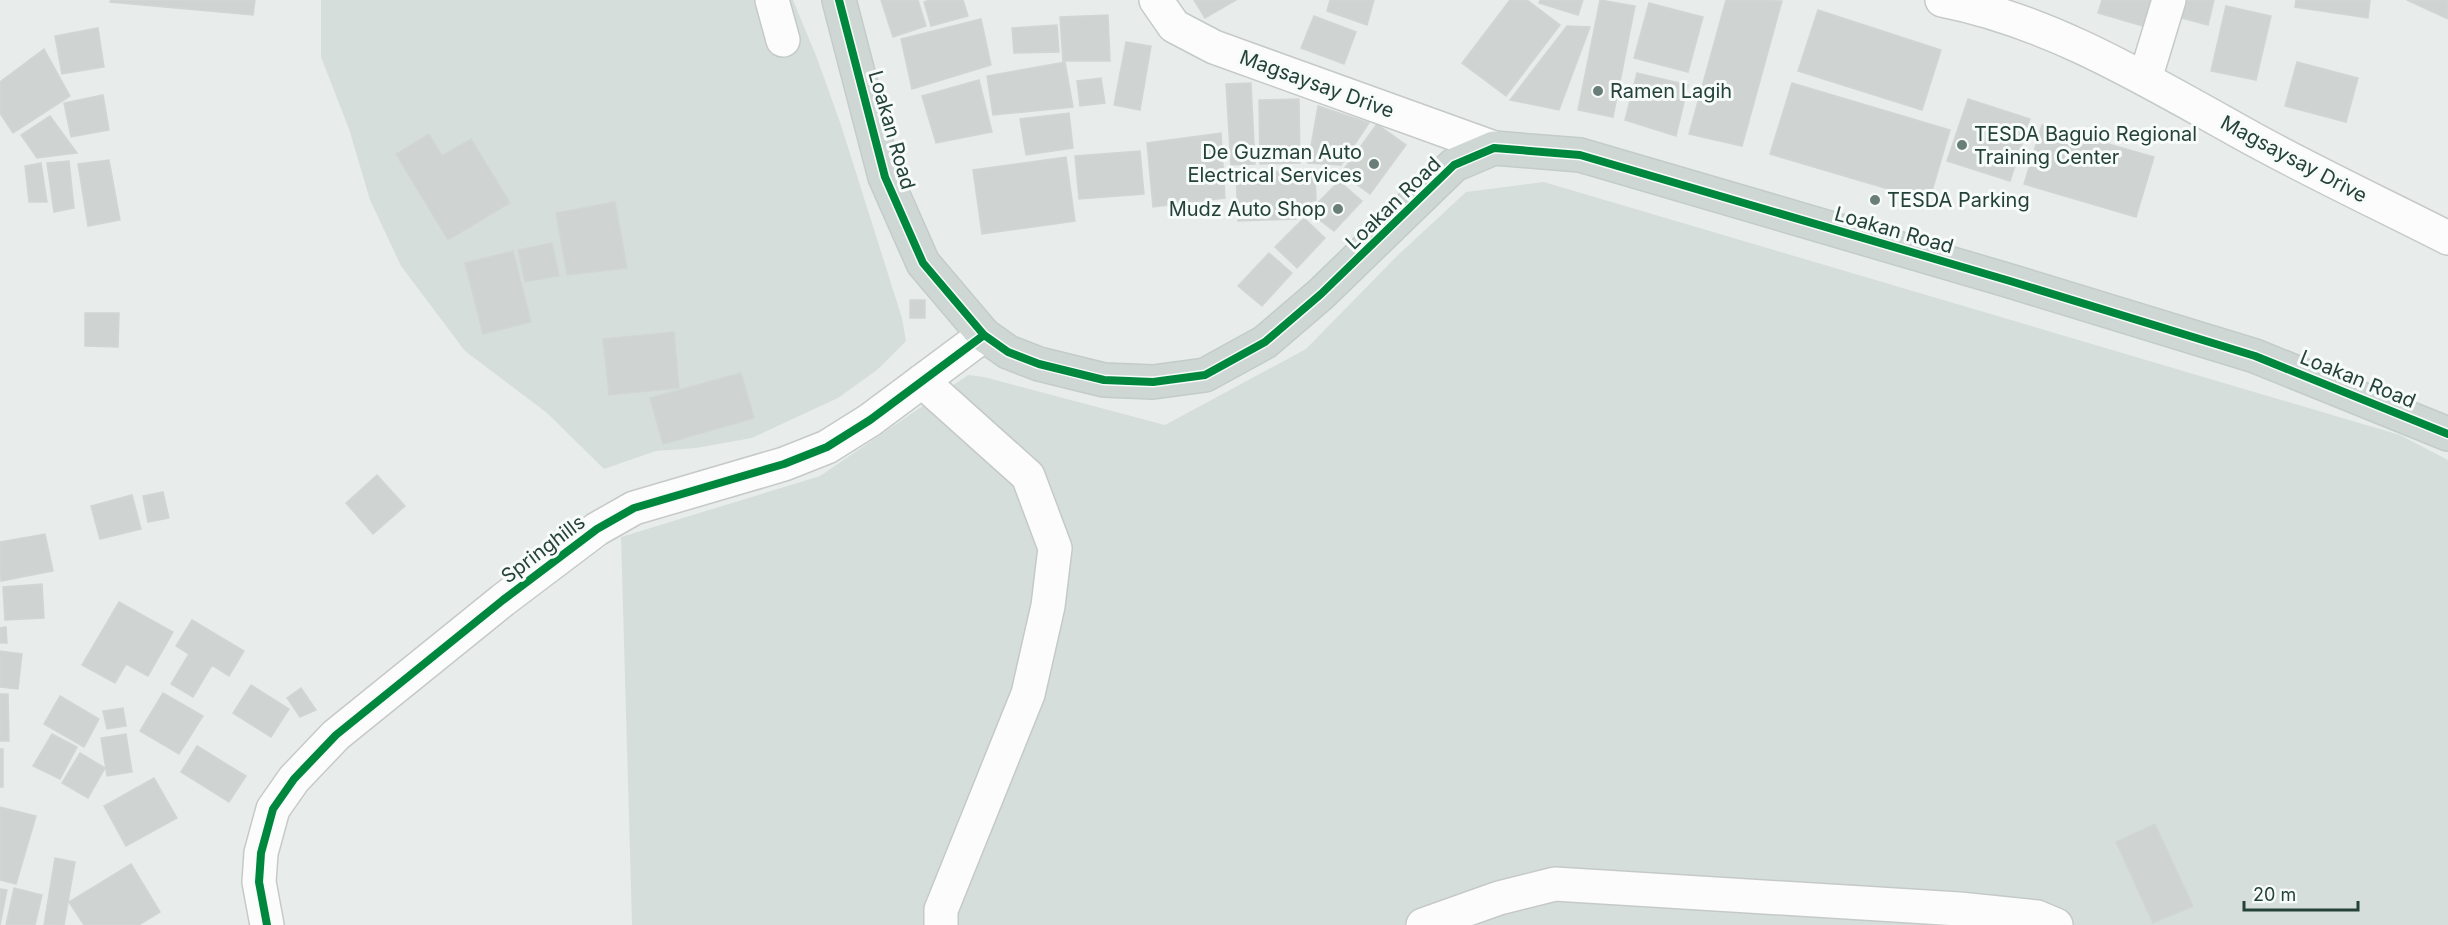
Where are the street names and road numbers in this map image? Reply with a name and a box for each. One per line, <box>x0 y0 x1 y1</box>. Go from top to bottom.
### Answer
street label: Magsaysay Drive <box>1237 45 1397 123</box>
street label: Loakan Road <box>864 68 920 192</box>
street label: Magsaysay Drive <box>2217 110 2371 208</box>
street label: Loakan Road <box>1341 152 1445 254</box>
street label: Loakan Road <box>1832 202 1956 258</box>
street label: Loakan Road <box>2297 345 2419 413</box>
street label: Springhills <box>496 510 590 588</box>

